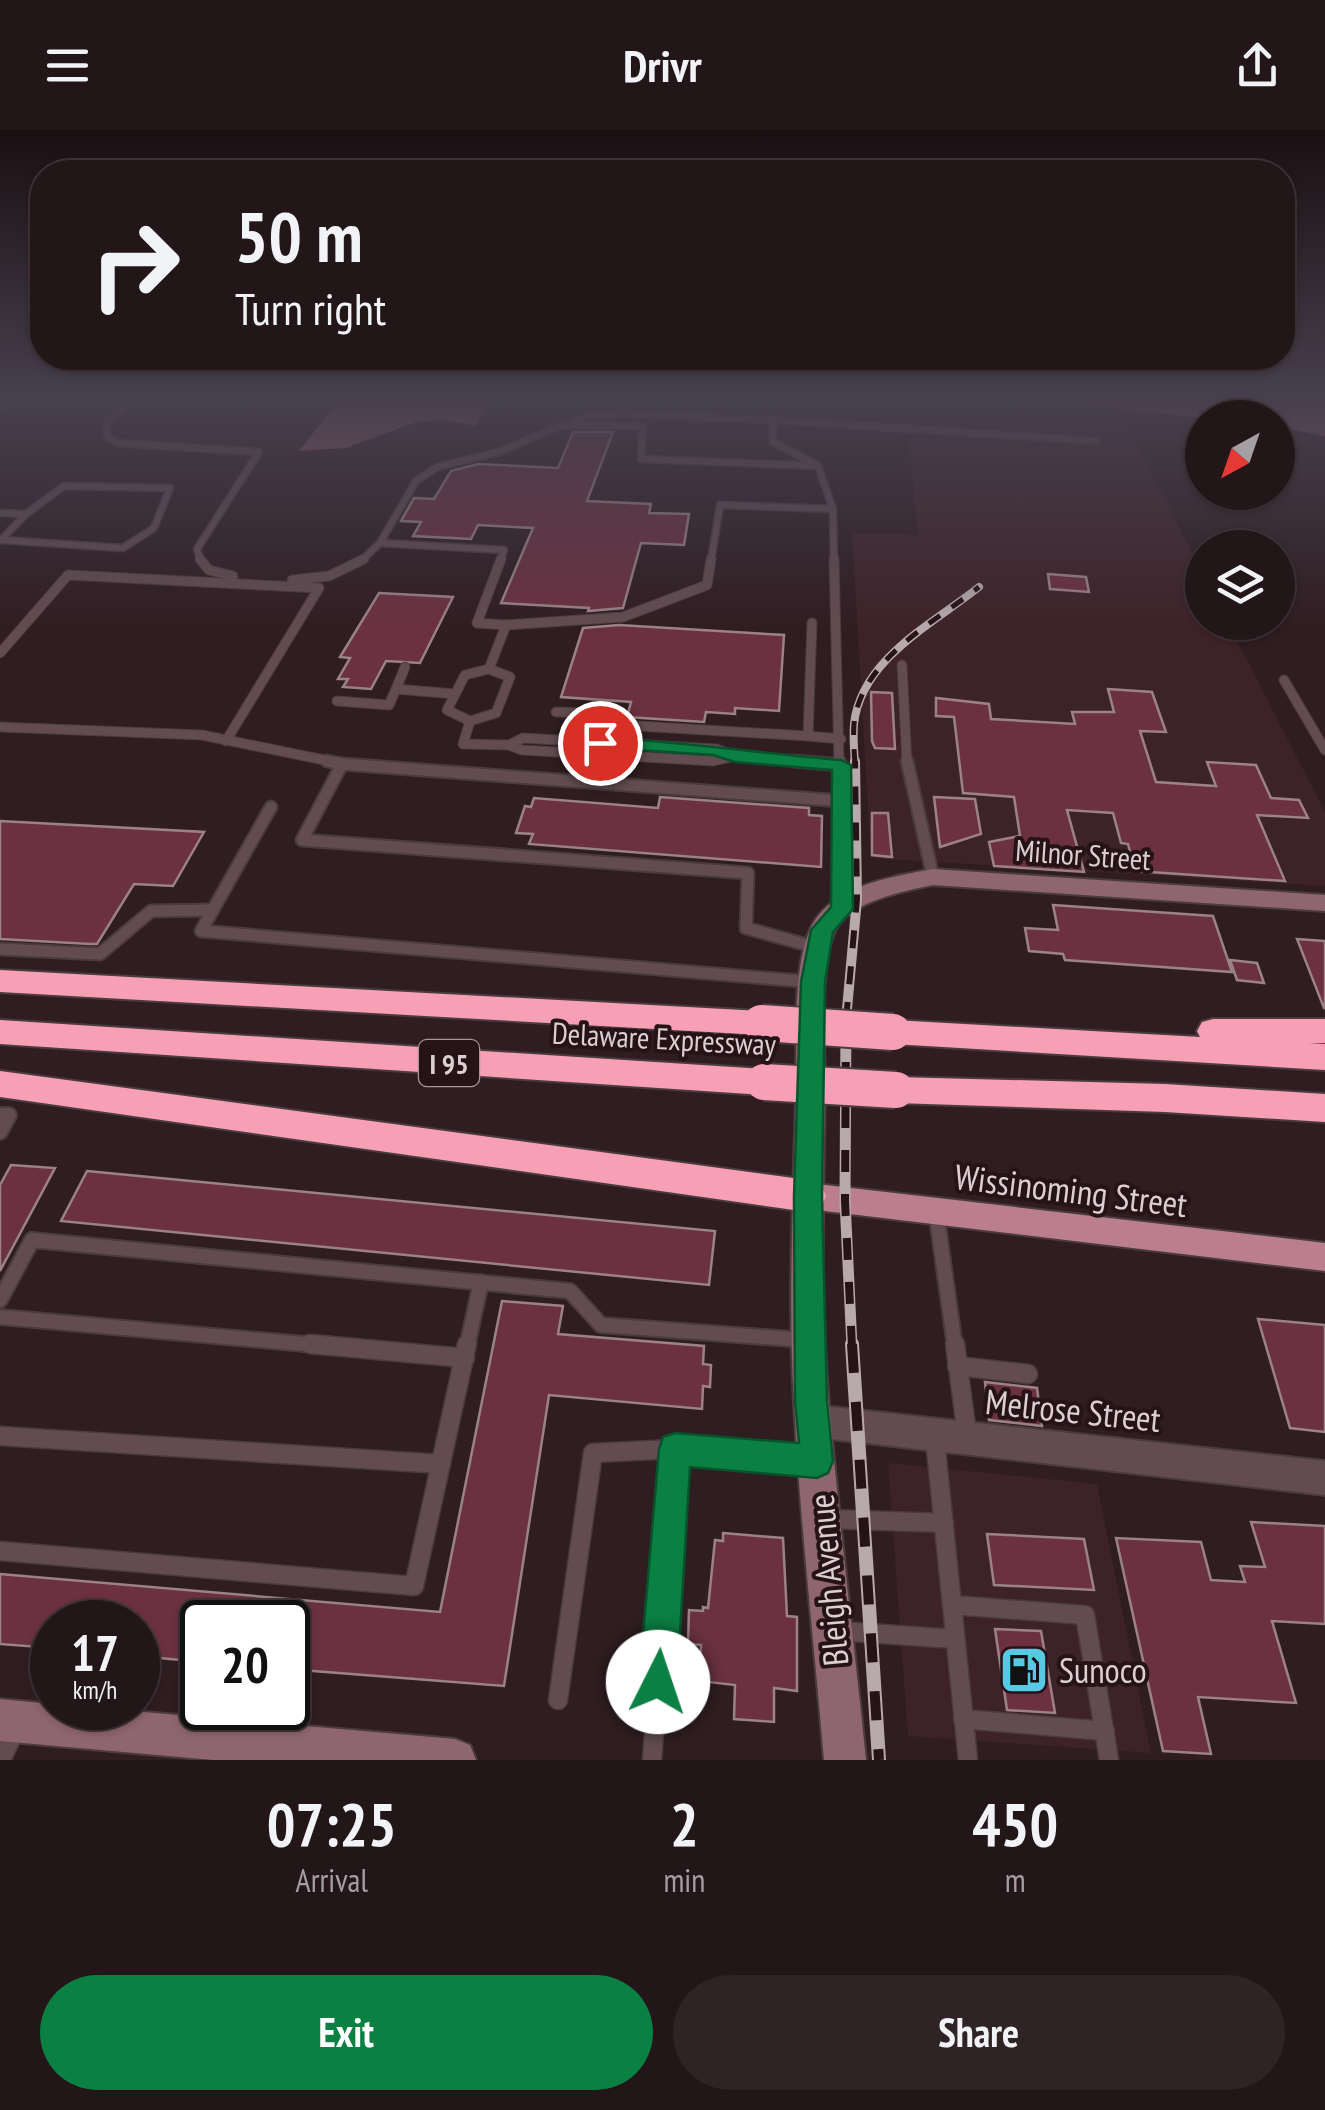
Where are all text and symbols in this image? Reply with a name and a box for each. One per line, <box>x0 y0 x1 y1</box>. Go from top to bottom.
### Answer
text: Drivr <box>623 36 702 94</box>
icon: menu <box>40 38 95 93</box>
icon: share <box>1230 38 1285 93</box>
text: 50 m <box>235 191 363 281</box>
icon: right <box>70 200 200 330</box>
text: Turn right <box>235 279 386 337</box>
north arrow <box>1185 400 1295 510</box>
map controls <box>1185 400 1295 640</box>
button: layers <box>1185 530 1295 640</box>
pin <box>558 701 643 786</box>
icon: arrive <box>573 716 628 771</box>
street label: Milnor Street <box>1014 830 1153 878</box>
street label: Delaware Expressway <box>551 1013 778 1063</box>
road number: I 95 <box>419 1040 479 1086</box>
street label: Wissinoming Street <box>952 1153 1190 1227</box>
street label: Melrose Street <box>983 1378 1163 1442</box>
street label: Bleigh Avenue <box>798 1492 858 1668</box>
speed limit sign: 20 <box>180 1600 310 1730</box>
text: 17 <box>71 1620 119 1685</box>
position arrow <box>606 1630 710 1734</box>
fuel station icon: Sunoco <box>998 1644 1050 1696</box>
place label: Sunoco <box>1059 1647 1147 1693</box>
text: km/h <box>73 1674 117 1706</box>
text: 07:25 <box>267 1785 397 1863</box>
text: 2 <box>670 1785 699 1863</box>
text: 450 <box>972 1785 1058 1863</box>
text: Arrival <box>296 1859 368 1901</box>
text: min <box>663 1859 705 1901</box>
text: m <box>1005 1859 1026 1901</box>
button: Exit <box>40 1975 653 2090</box>
button: Share <box>673 1975 1285 2090</box>

